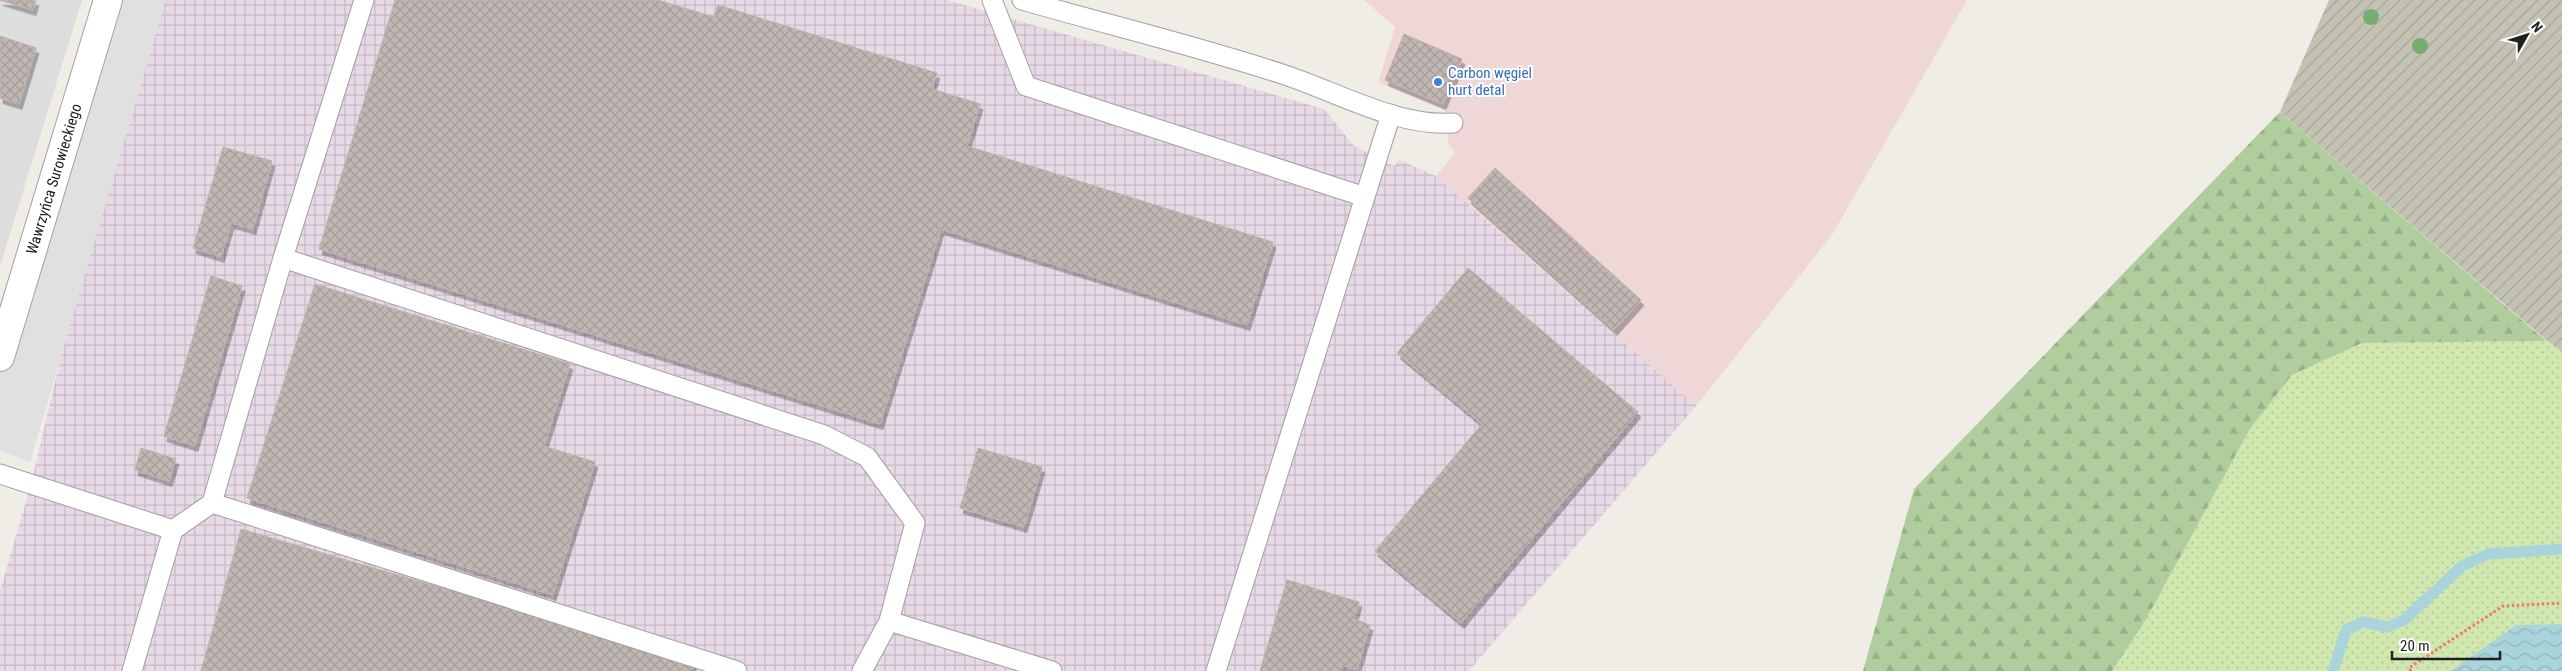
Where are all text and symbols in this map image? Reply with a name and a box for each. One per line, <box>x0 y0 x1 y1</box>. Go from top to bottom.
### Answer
north arrow <box>2502 10 2552 60</box>
text: N <box>2528 18 2546 35</box>
place label: Carbon węgiel hurt detal <box>1448 64 1532 99</box>
marker: Carbon węgiel hurt detal <box>1432 76 1444 88</box>
street label: Wawrzyńca Surowieckiego <box>22 101 86 257</box>
scale bar <box>2392 628 2500 660</box>
text: 20 m <box>2400 637 2430 655</box>

